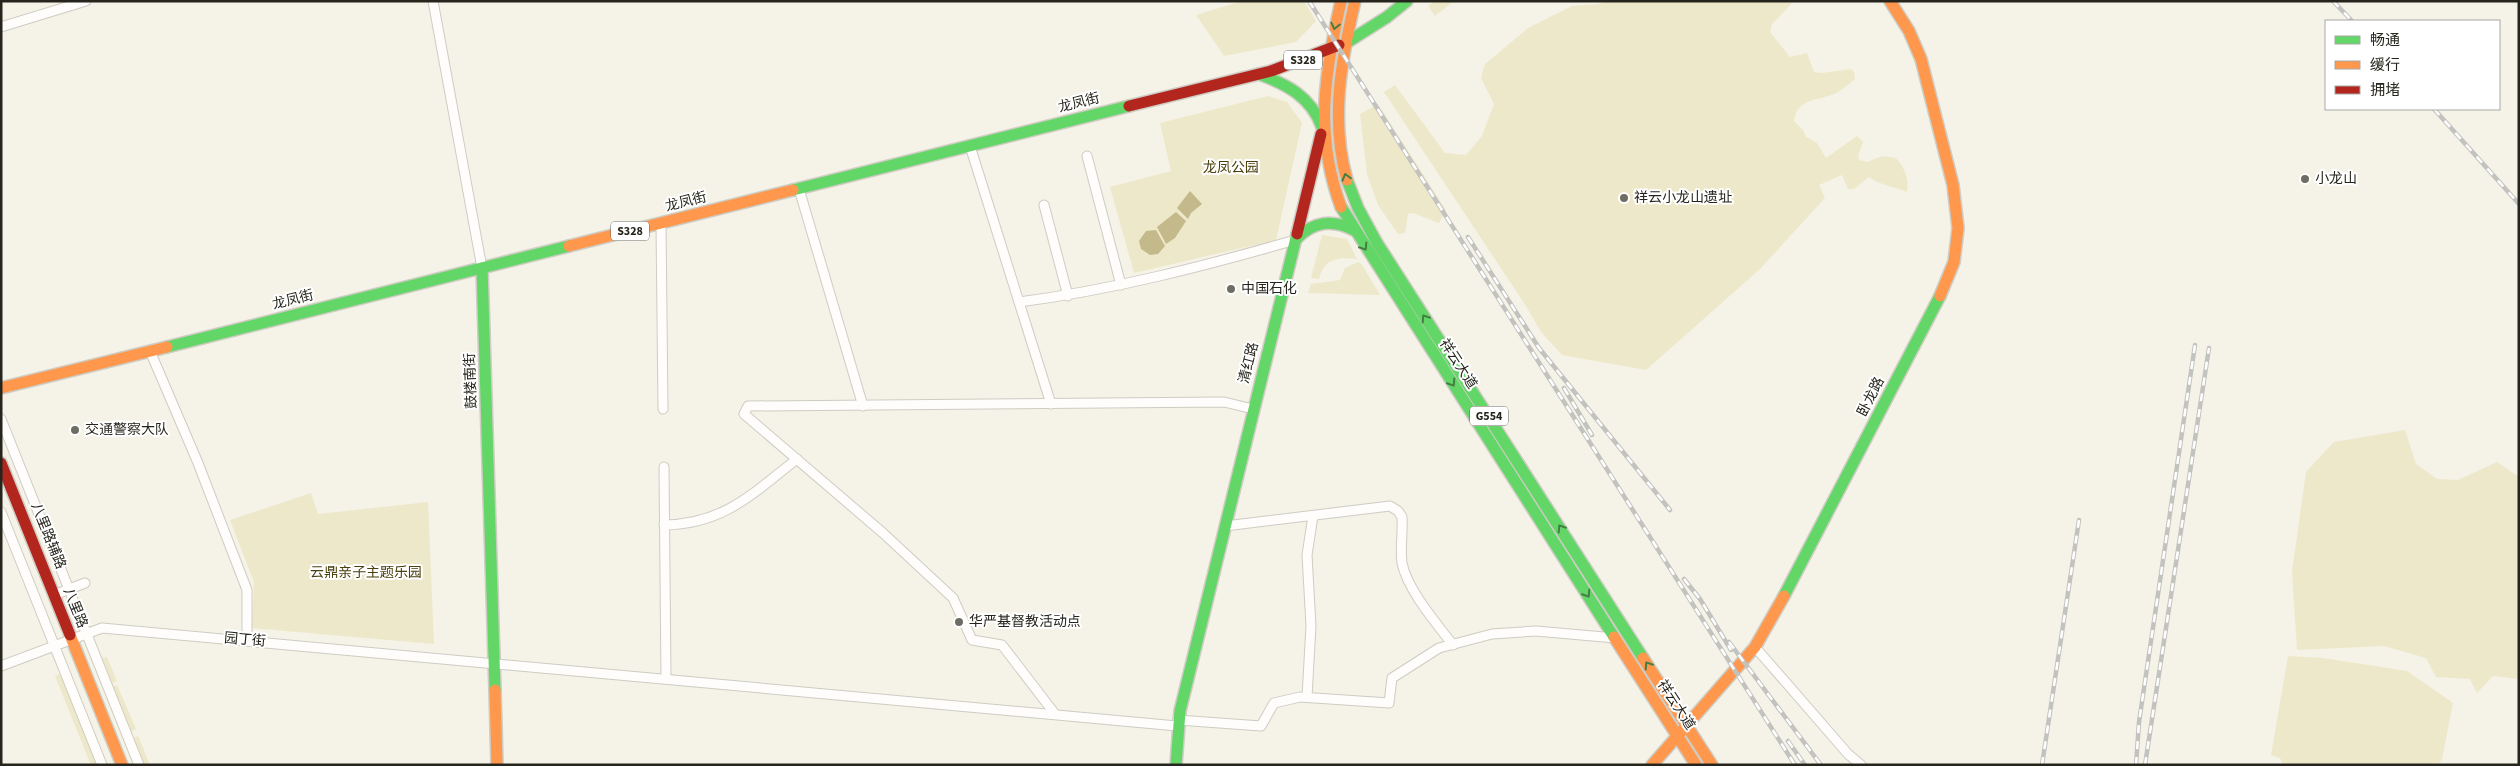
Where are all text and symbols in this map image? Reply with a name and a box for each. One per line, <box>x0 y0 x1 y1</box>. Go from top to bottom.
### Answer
legend <box>2325 20 2500 110</box>
one-way arrow <box>1330 21 1341 30</box>
text: 畅通 <box>2370 30 2400 51</box>
road number: S328 <box>1284 50 1322 70</box>
text: 缓行 <box>2370 55 2400 76</box>
text: 拥堵 <box>2370 80 2400 101</box>
street label: 龙凤街 <box>1056 88 1102 118</box>
park label: 龙凤公园 <box>1203 158 1259 178</box>
place label: 小龙山 <box>2315 169 2357 189</box>
one-way arrow <box>1341 173 1351 181</box>
marker: 小龙山 <box>2299 173 2311 185</box>
street label: 龙凤街 <box>663 187 709 217</box>
place label: 祥云小龙山遗址 <box>1634 188 1732 208</box>
marker: 祥云小龙山遗址 <box>1618 192 1630 204</box>
road number: S328 <box>611 222 649 240</box>
one-way arrow <box>1358 241 1368 250</box>
place label: 中国石化 <box>1241 279 1297 299</box>
marker: 中国石化 <box>1225 283 1237 295</box>
street label: 龙凤街 <box>270 285 316 315</box>
one-way arrow <box>1422 314 1432 323</box>
street label: 祥云大道 <box>1434 335 1482 393</box>
street label: 清红路 <box>1234 340 1264 386</box>
street label: 鼓楼南街 <box>460 353 482 409</box>
street label: 卧龙路 <box>1853 374 1889 420</box>
one-way arrow <box>1446 378 1455 387</box>
road number: G554 <box>1470 406 1508 426</box>
place label: 交通警察大队 <box>85 420 169 440</box>
marker: 交通警察大队 <box>69 424 81 436</box>
street label: 八里路辅路 <box>26 500 70 572</box>
one-way arrow <box>1558 524 1567 533</box>
park label: 云鼎亲子主题乐园 <box>310 563 422 583</box>
street label: 八里路 <box>58 585 92 631</box>
one-way arrow <box>1581 588 1590 597</box>
place label: 华严基督教活动点 <box>969 612 1081 632</box>
marker: 华严基督教活动点 <box>953 616 965 628</box>
street label: 园丁街 <box>223 628 267 652</box>
one-way arrow <box>1645 661 1655 670</box>
street label: 祥云大道 <box>1652 676 1700 734</box>

